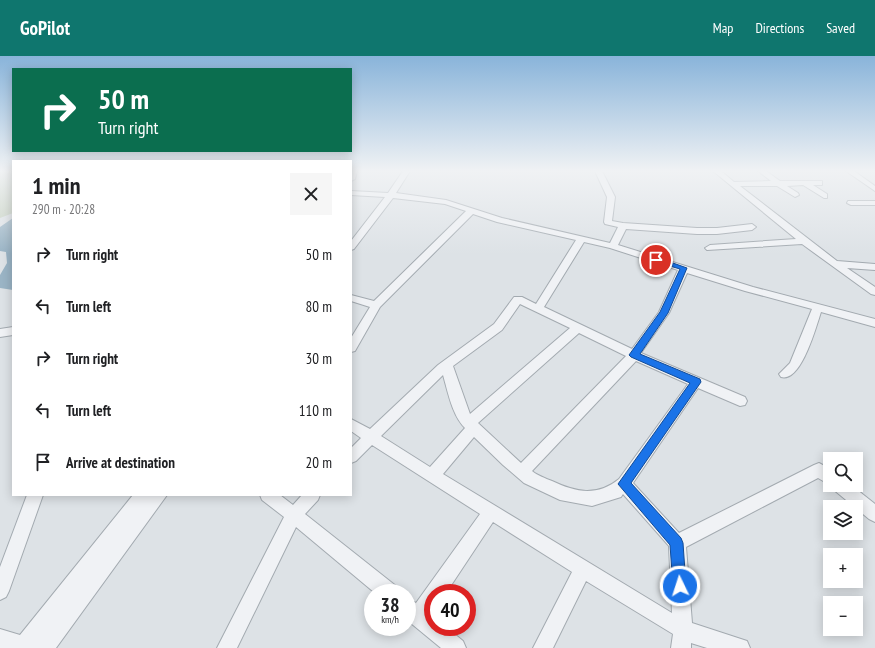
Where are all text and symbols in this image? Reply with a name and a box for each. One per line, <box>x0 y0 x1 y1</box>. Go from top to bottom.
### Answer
text: GoPilot <box>20 16 70 40</box>
text: Map <box>713 19 733 37</box>
text: Directions <box>755 19 804 37</box>
text: Saved <box>826 19 855 37</box>
text: 50 m <box>98 80 149 117</box>
icon: right <box>32 84 84 136</box>
text: Turn right <box>98 116 158 139</box>
text: 1 min <box>32 170 80 201</box>
button: close <box>290 173 332 215</box>
text: 290 m · 20:28 <box>32 201 95 218</box>
icon: right <box>32 243 54 265</box>
pin <box>639 243 673 277</box>
text: Turn right <box>66 245 118 264</box>
text: 50 m <box>306 245 332 264</box>
icon: arrive <box>645 249 667 271</box>
icon: left <box>32 295 54 317</box>
text: Turn left <box>66 297 111 316</box>
text: 80 m <box>306 297 332 316</box>
icon: right <box>32 347 54 369</box>
text: Turn right <box>66 349 118 368</box>
text: 30 m <box>306 349 332 368</box>
icon: left <box>32 399 54 421</box>
text: Turn left <box>66 401 111 420</box>
text: 110 m <box>299 401 332 420</box>
icon: arrive <box>32 451 54 473</box>
map controls <box>823 452 863 636</box>
button: search <box>823 452 863 492</box>
text: Arrive at destination <box>66 453 175 472</box>
text: 20 m <box>306 453 332 472</box>
button: layers <box>823 500 863 540</box>
button: + <box>823 548 863 588</box>
position arrow <box>659 565 701 607</box>
speed limit sign: 40 <box>424 584 476 636</box>
text: 38 <box>380 592 400 618</box>
button: − <box>823 596 863 636</box>
text: km/h <box>381 613 399 626</box>

